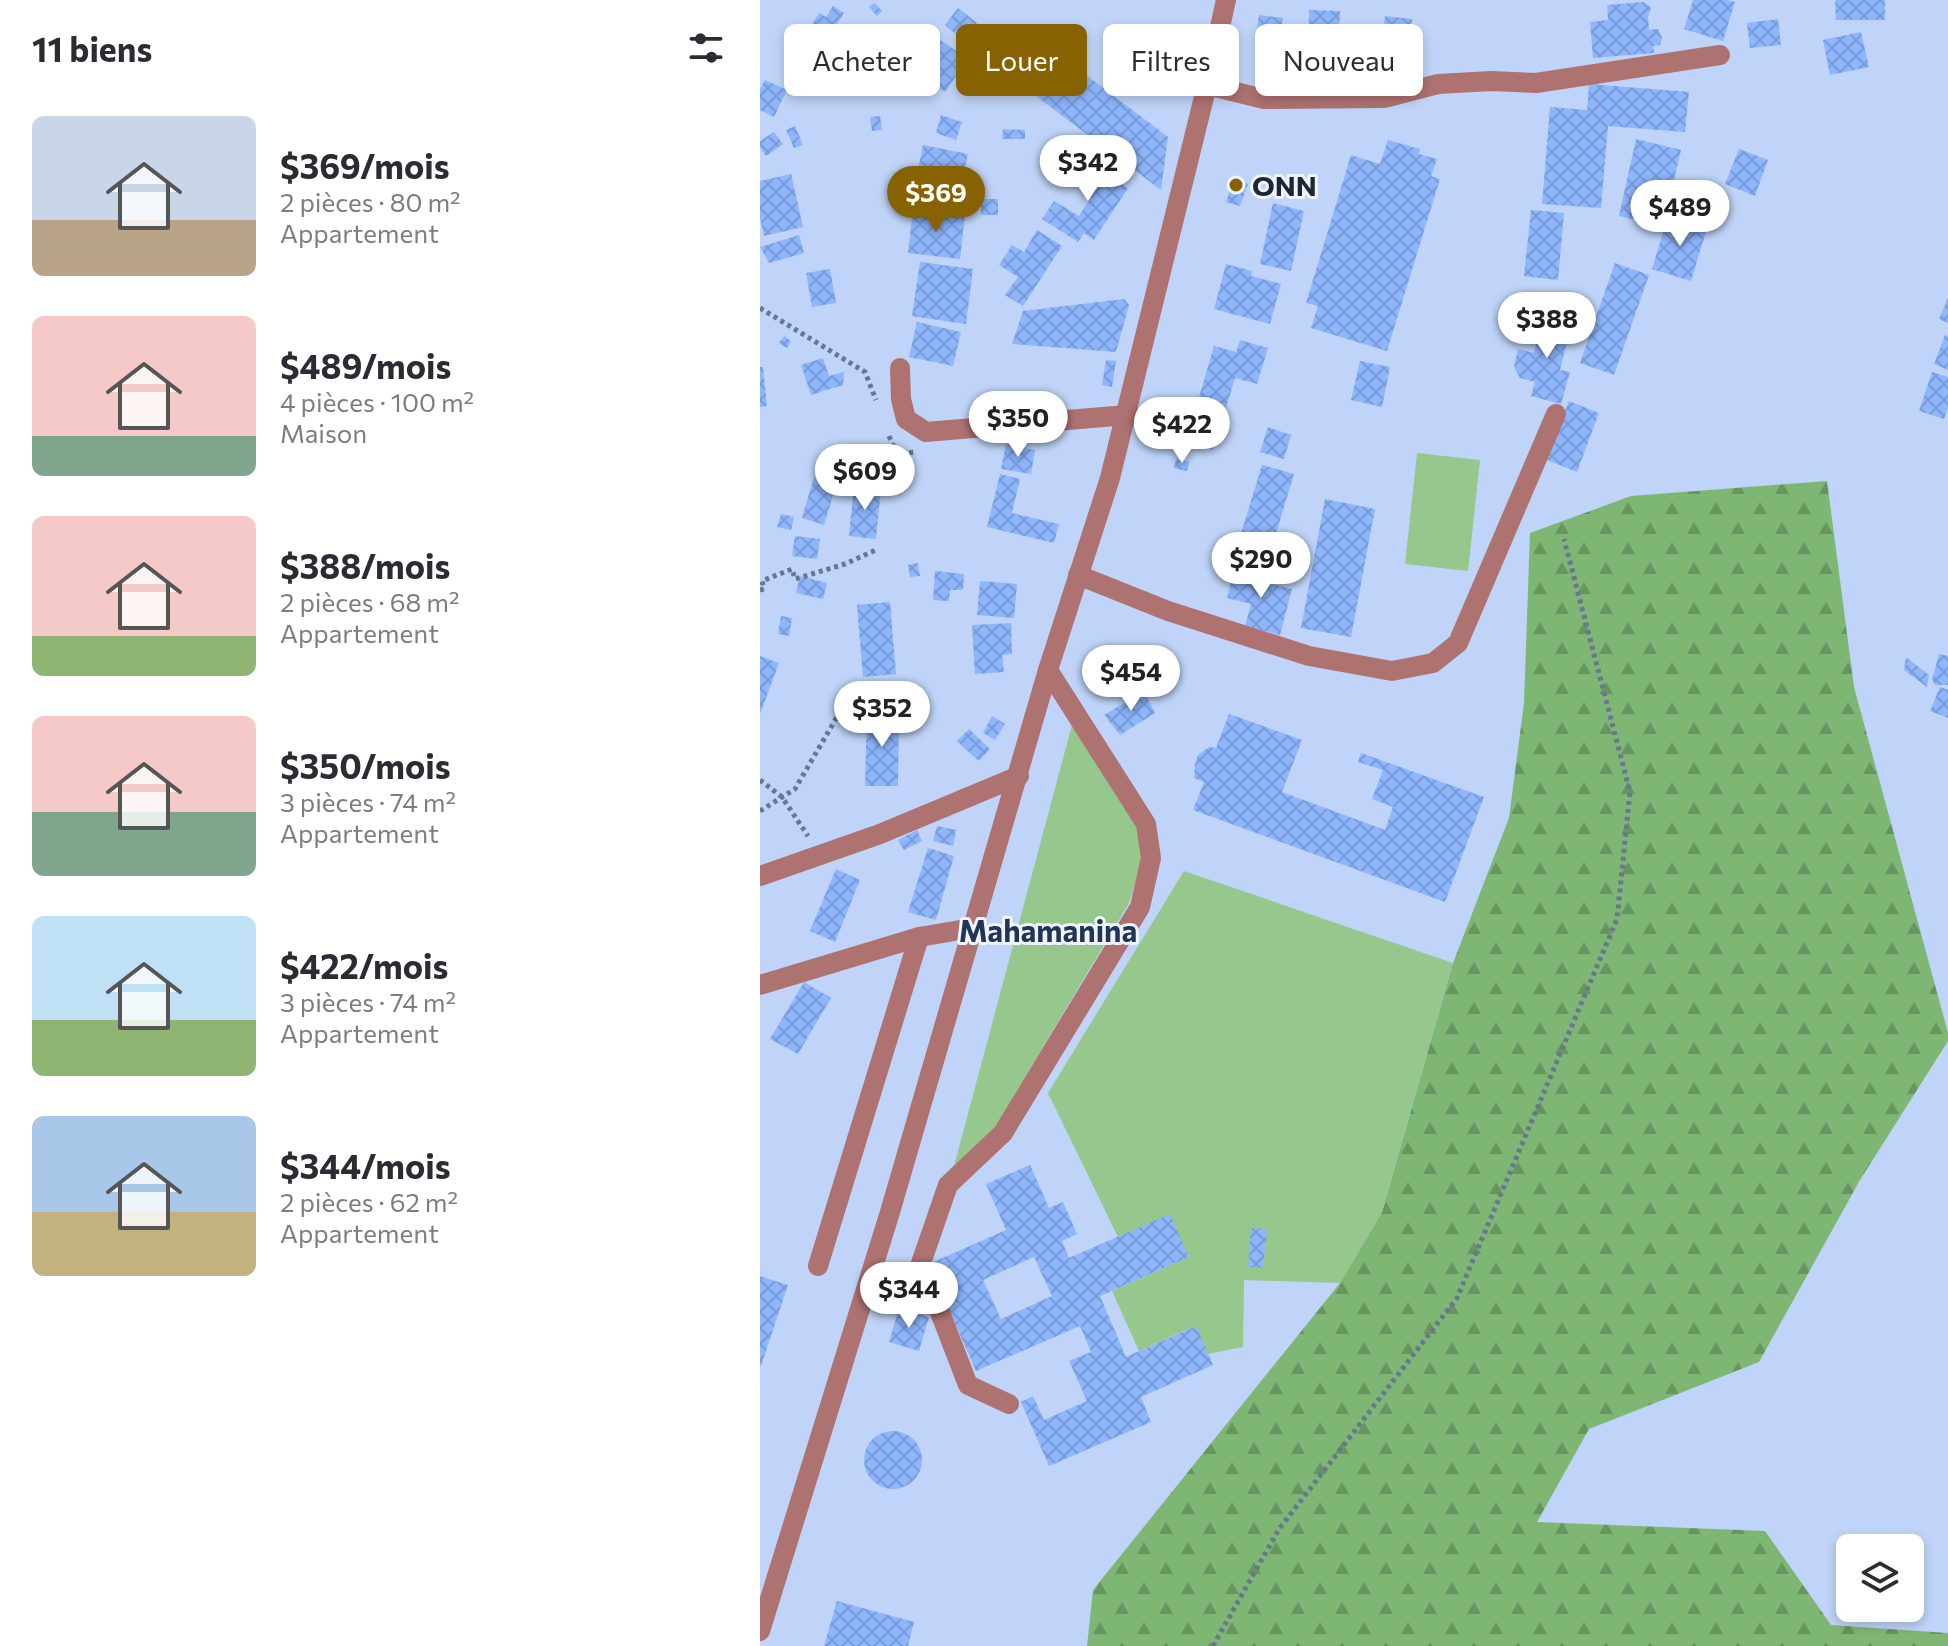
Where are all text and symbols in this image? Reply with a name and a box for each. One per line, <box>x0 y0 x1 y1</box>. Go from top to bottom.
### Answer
chip: Acheter <box>784 24 940 96</box>
chip: Louer <box>956 24 1087 96</box>
chip: Filtres <box>1103 24 1239 96</box>
chip: Nouveau <box>1255 24 1423 96</box>
icon: filters <box>684 26 728 70</box>
text: 11 biens <box>32 27 152 69</box>
pin: $342 <box>1041 135 1135 203</box>
text: $369/mois <box>280 144 450 186</box>
text: $342 <box>1058 145 1118 176</box>
icon: home <box>96 148 192 244</box>
pin: $369 <box>889 166 983 234</box>
place label: ONN <box>1252 168 1317 202</box>
text: $369 <box>905 176 967 207</box>
marker: ONN <box>1227 176 1245 194</box>
pin: $489 <box>1633 180 1727 248</box>
text: 2 pièces · 80 m² <box>280 186 461 217</box>
text: $489 <box>1648 190 1712 221</box>
text: Appartement <box>280 217 439 248</box>
pin: $388 <box>1500 292 1594 360</box>
text: $388 <box>1516 302 1578 333</box>
text: $489/mois <box>280 344 451 386</box>
icon: home <box>96 348 192 444</box>
text: 4 pièces · 100 m² <box>280 386 474 417</box>
pin: $350 <box>971 391 1065 459</box>
pin: $422 <box>1135 397 1229 465</box>
text: $350 <box>987 401 1049 432</box>
text: $422 <box>1152 407 1212 438</box>
text: Maison <box>280 417 367 448</box>
pin: $609 <box>818 444 912 512</box>
text: $609 <box>833 454 897 485</box>
pin: $290 <box>1214 532 1308 600</box>
text: $290 <box>1230 542 1292 573</box>
text: $388/mois <box>280 544 450 586</box>
icon: home <box>96 548 192 644</box>
text: 2 pièces · 68 m² <box>280 586 459 617</box>
text: Appartement <box>280 617 439 648</box>
pin: $454 <box>1084 645 1178 713</box>
text: $454 <box>1100 655 1162 686</box>
pin: $352 <box>835 681 929 749</box>
text: $352 <box>852 691 912 722</box>
text: $350/mois <box>280 744 451 786</box>
icon: home <box>96 748 192 844</box>
text: 3 pièces · 74 m² <box>280 786 456 817</box>
text: Appartement <box>280 817 439 848</box>
district label: Mahamanina <box>959 911 1137 948</box>
text: $422/mois <box>280 944 448 986</box>
icon: home <box>96 948 192 1044</box>
text: 3 pièces · 74 m² <box>280 986 456 1017</box>
text: Appartement <box>280 1017 439 1048</box>
text: $344/mois <box>280 1144 451 1186</box>
icon: home <box>96 1148 192 1244</box>
text: 2 pièces · 62 m² <box>280 1186 458 1217</box>
text: Appartement <box>280 1217 439 1248</box>
pin: $344 <box>862 1262 956 1330</box>
text: $344 <box>878 1272 940 1303</box>
map controls <box>1836 1534 1924 1622</box>
button: layers <box>1836 1534 1924 1622</box>

